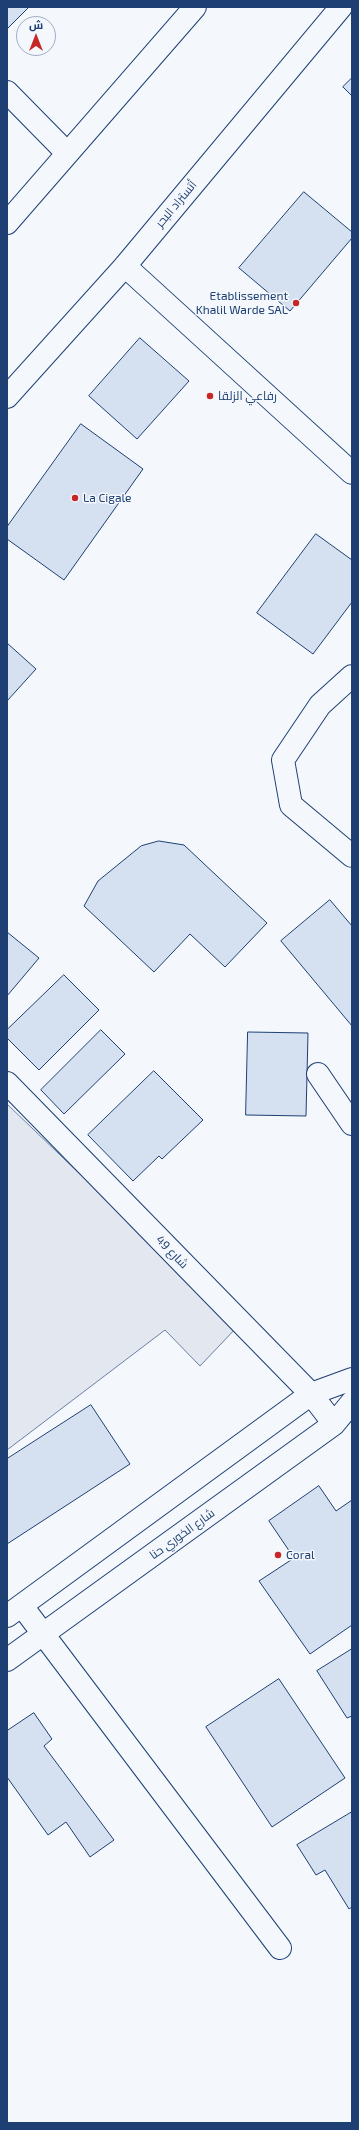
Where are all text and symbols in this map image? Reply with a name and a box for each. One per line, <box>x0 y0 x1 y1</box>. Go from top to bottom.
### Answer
north arrow <box>16 16 56 56</box>
text: ش <box>29 18 43 31</box>
street label: أتستراد البحر <box>152 178 200 230</box>
place label: Etablissement Khalil Warde SAL <box>196 289 288 317</box>
marker: Etablissement Khalil Warde SAL <box>291 298 301 308</box>
place label: رفاعي الزلقا <box>218 389 277 403</box>
marker: رفاعي الزلقا <box>205 391 215 401</box>
place label: La Cigale <box>83 491 131 505</box>
marker: La Cigale <box>70 493 80 503</box>
street label: شارع 49 <box>153 1233 191 1271</box>
street label: شارع الخوري حنا <box>147 1506 217 1562</box>
place label: Coral <box>286 1548 315 1562</box>
marker: Coral <box>273 1550 283 1560</box>

